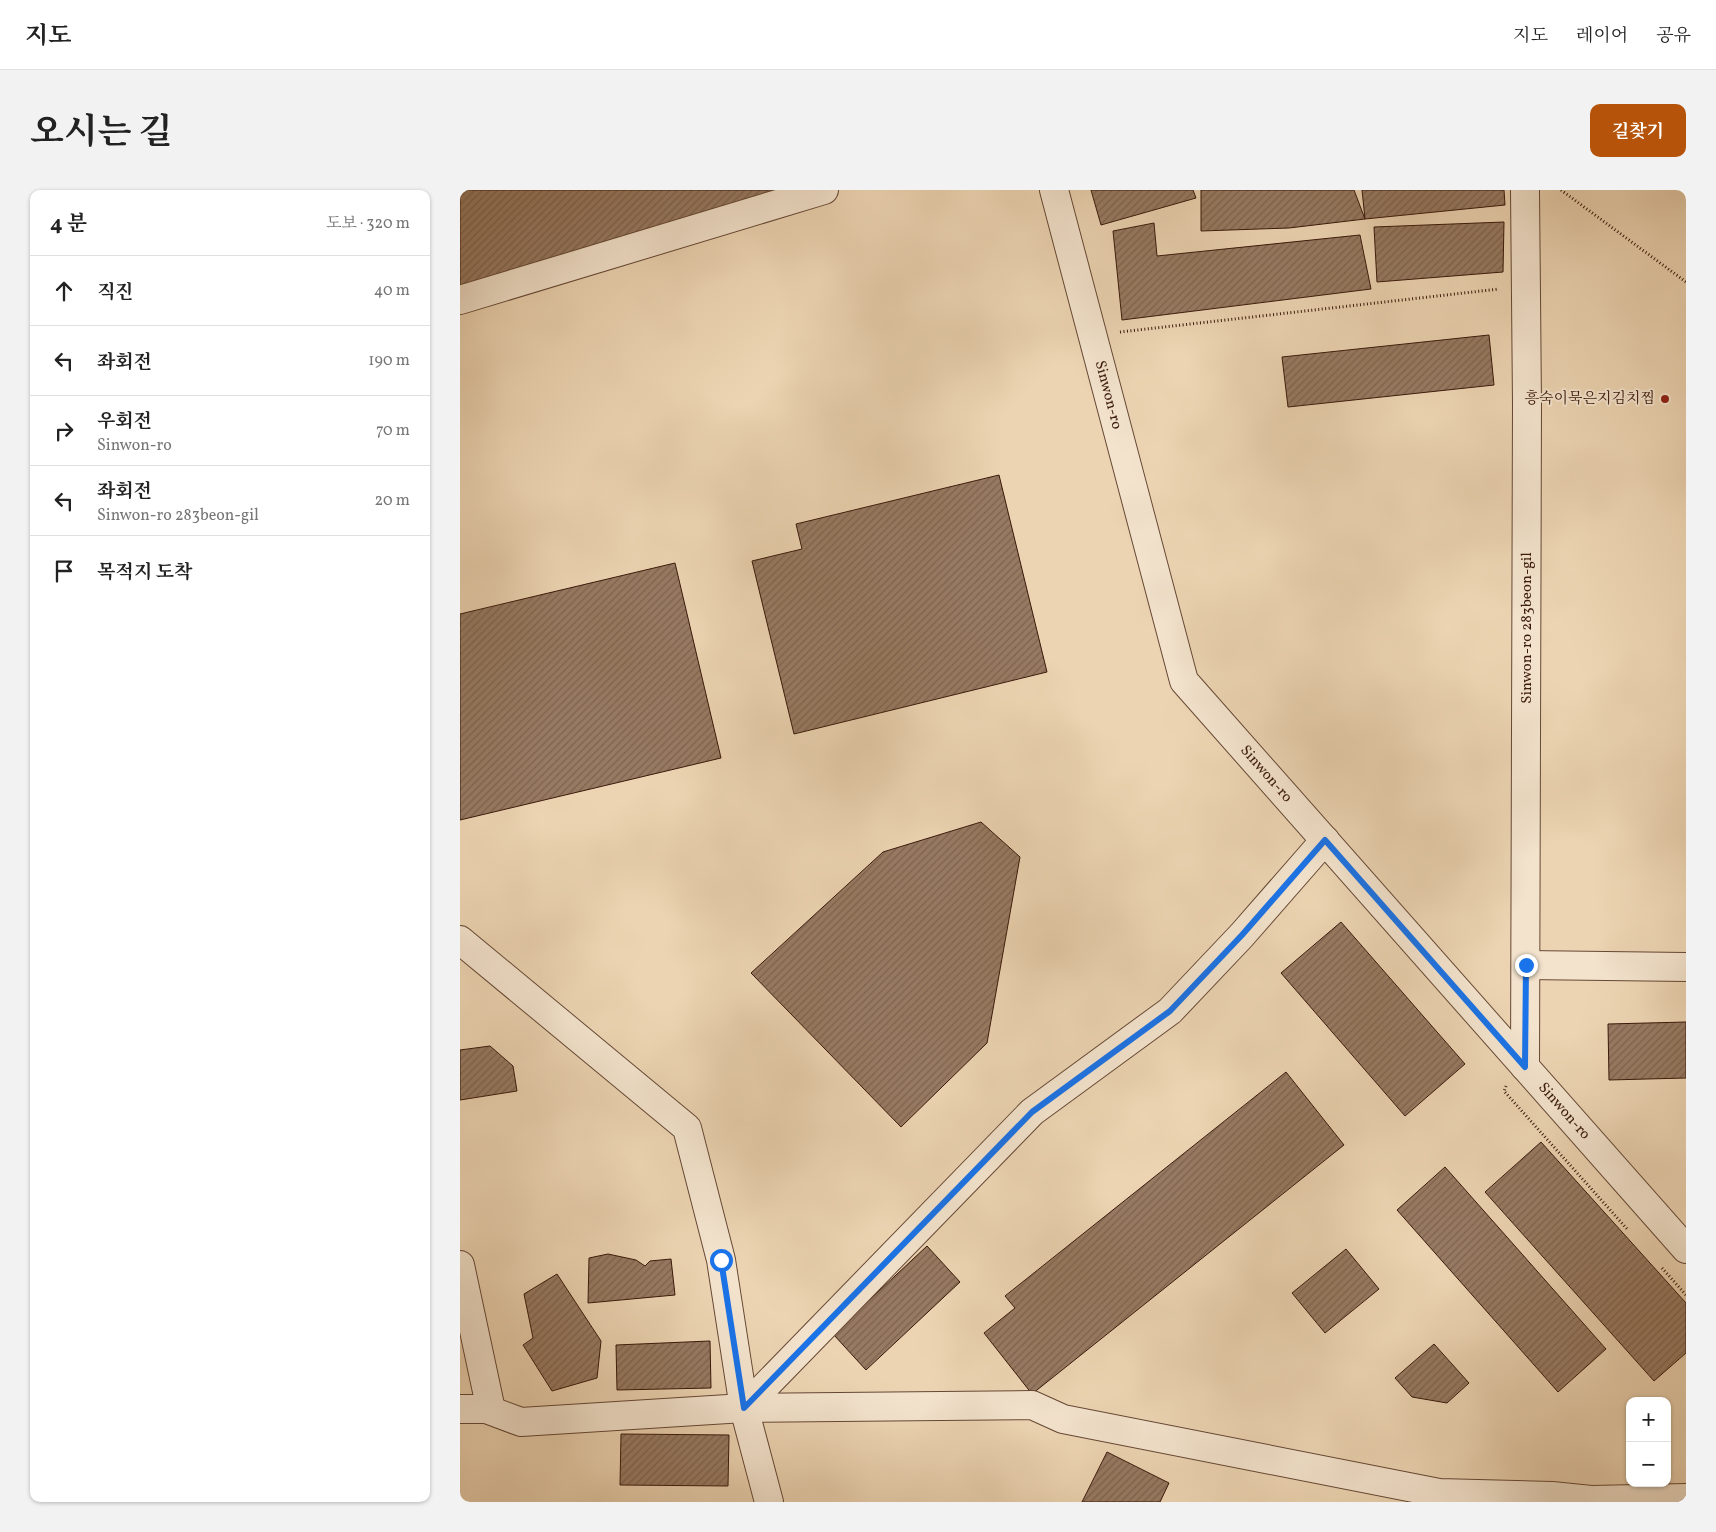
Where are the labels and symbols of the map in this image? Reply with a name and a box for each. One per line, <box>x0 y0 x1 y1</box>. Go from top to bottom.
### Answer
street label: Sinwon-ro <box>1089 358 1127 432</box>
place label: 흥숙이묵은지김치찜 <box>1525 389 1655 410</box>
marker: 흥숙이묵은지김치찜 <box>1659 393 1671 405</box>
street label: Sinwon-ro 283beon-gil <box>1517 552 1538 704</box>
street label: Sinwon-ro <box>1235 741 1297 807</box>
route end <box>1515 954 1538 977</box>
street label: Sinwon-ro <box>1533 1078 1595 1144</box>
route start <box>710 1249 733 1272</box>

